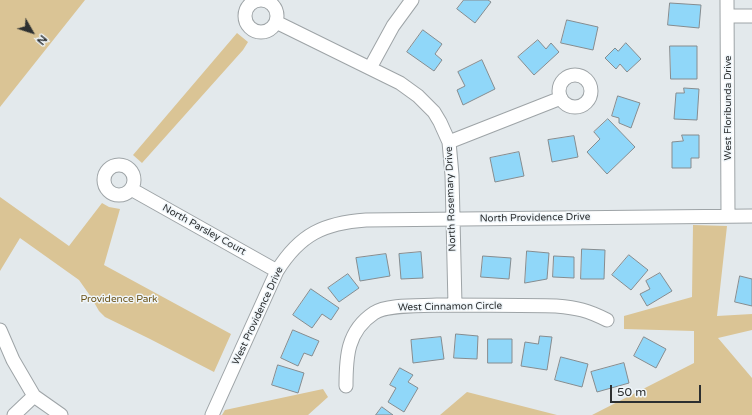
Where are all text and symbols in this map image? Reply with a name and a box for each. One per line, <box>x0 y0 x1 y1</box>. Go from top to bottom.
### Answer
north arrow <box>12 12 52 52</box>
text: N <box>34 32 50 47</box>
street label: West Floribunda Drive <box>722 55 734 161</box>
street label: North Rosemary Drive <box>443 146 459 252</box>
street label: North Parsley Court <box>160 202 248 258</box>
street label: North Providence Drive <box>480 211 590 225</box>
street label: West Providence Drive <box>230 265 286 367</box>
park label: Providence Park <box>80 293 158 305</box>
street label: West Cinnamon Circle <box>398 300 502 314</box>
scale bar <box>612 377 703 403</box>
text: 50 m <box>617 385 646 399</box>

